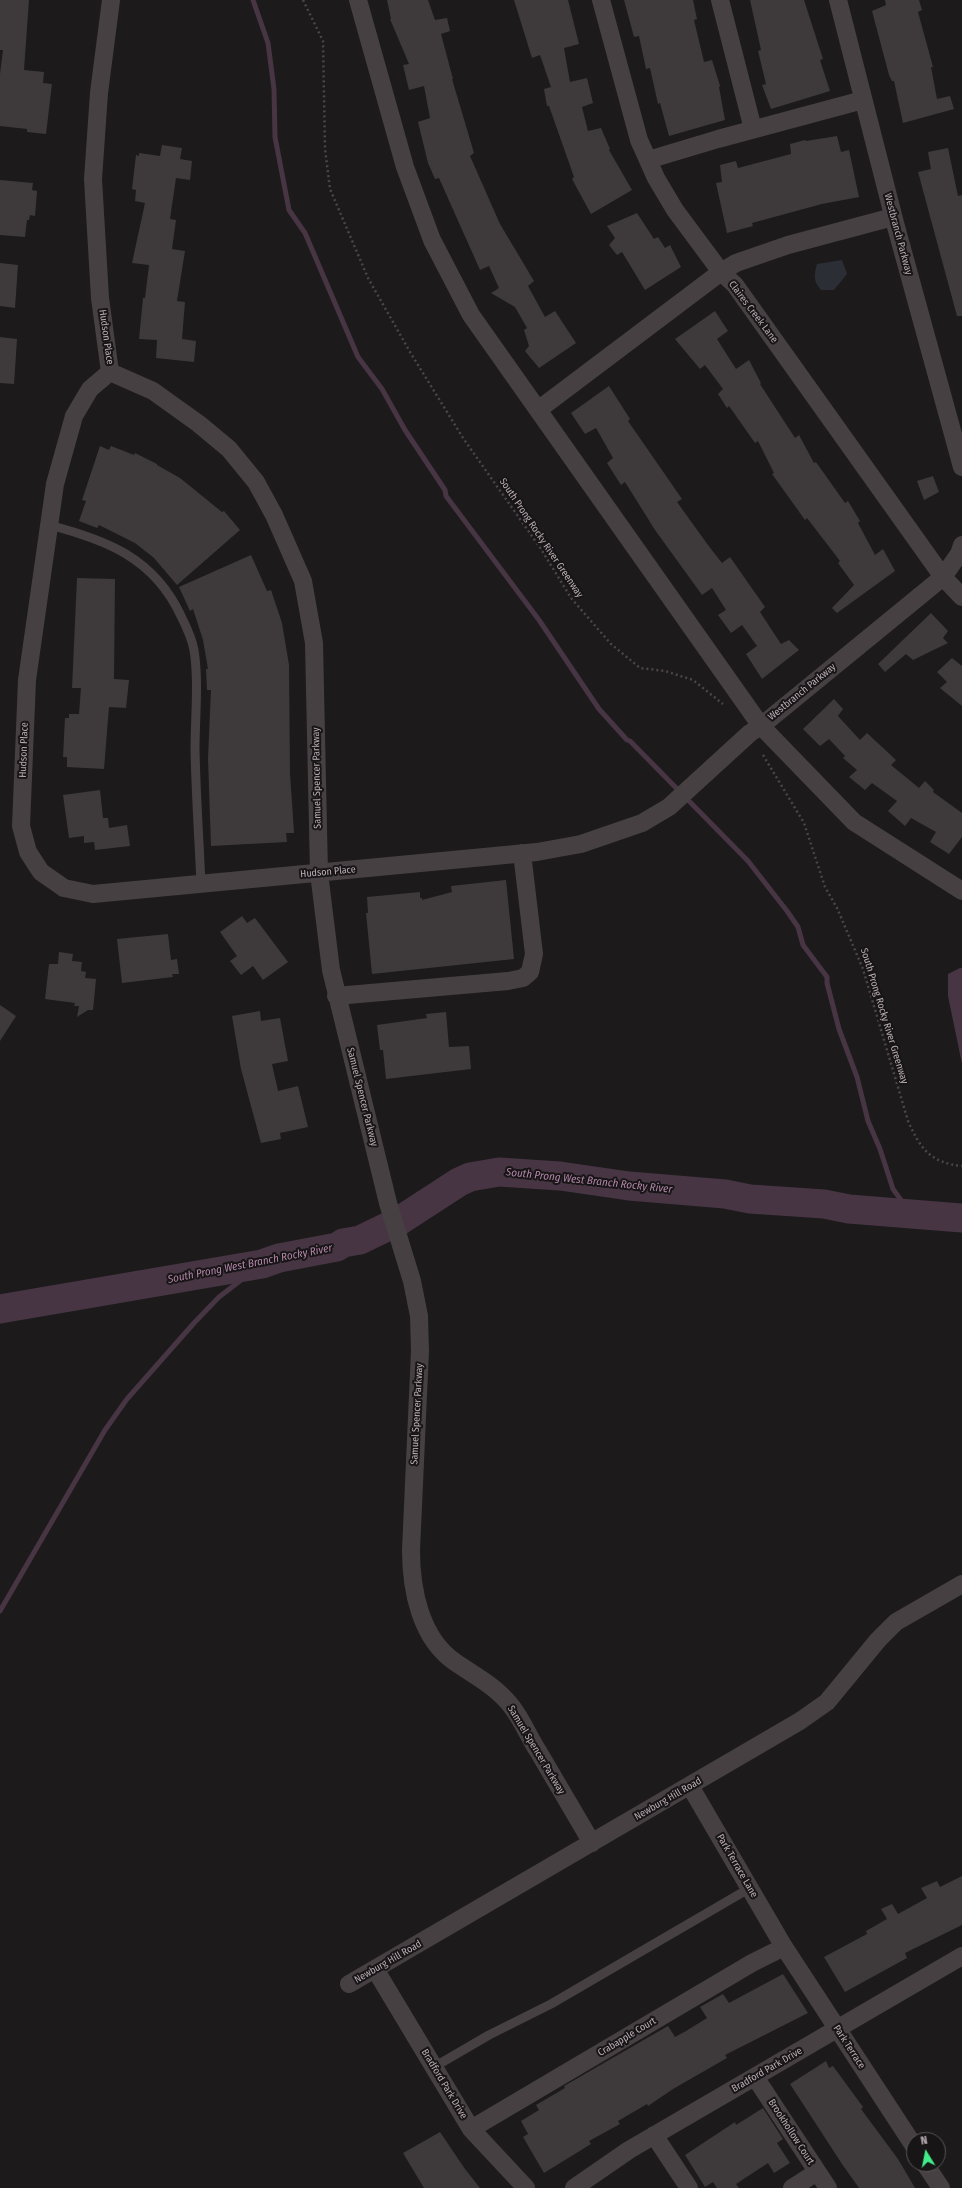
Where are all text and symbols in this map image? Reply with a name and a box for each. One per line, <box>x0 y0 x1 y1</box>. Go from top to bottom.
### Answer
street label: Westbranch Parkway <box>881 192 915 276</box>
street label: Claires Creek Lane <box>726 279 780 345</box>
street label: Hudson Place <box>96 309 116 365</box>
street label: South Prong Rocky River Greenway <box>497 476 585 600</box>
street label: Westbranch Parkway <box>766 661 838 723</box>
street label: Hudson Place <box>17 722 31 778</box>
street label: Samuel Spencer Parkway <box>310 727 324 829</box>
street label: Hudson Place <box>300 864 356 880</box>
street label: South Prong Rocky River Greenway <box>858 947 910 1085</box>
street label: Samuel Spencer Parkway <box>344 1046 380 1148</box>
water label: South Prong West Branch Rocky River <box>505 1166 673 1196</box>
water label: South Prong West Branch Rocky River <box>167 1242 333 1286</box>
street label: Samuel Spencer Parkway <box>408 1363 426 1465</box>
street label: Samuel Spencer Parkway <box>505 1703 567 1797</box>
street label: Newburg Hill Road <box>632 1775 704 1823</box>
street label: Park Terrace Lane <box>714 1832 760 1900</box>
street label: Newburg Hill Road <box>352 1938 424 1986</box>
street label: Crabapple Court <box>596 2015 658 2059</box>
street label: Park Terrace <box>830 2023 868 2071</box>
street label: Bradford Park Drive <box>730 2045 804 2095</box>
street label: Bradford Park Drive <box>418 2047 470 2121</box>
street label: Brookhollow Court <box>765 2097 817 2167</box>
north arrow <box>906 2132 946 2172</box>
text: N <box>920 2134 928 2148</box>

